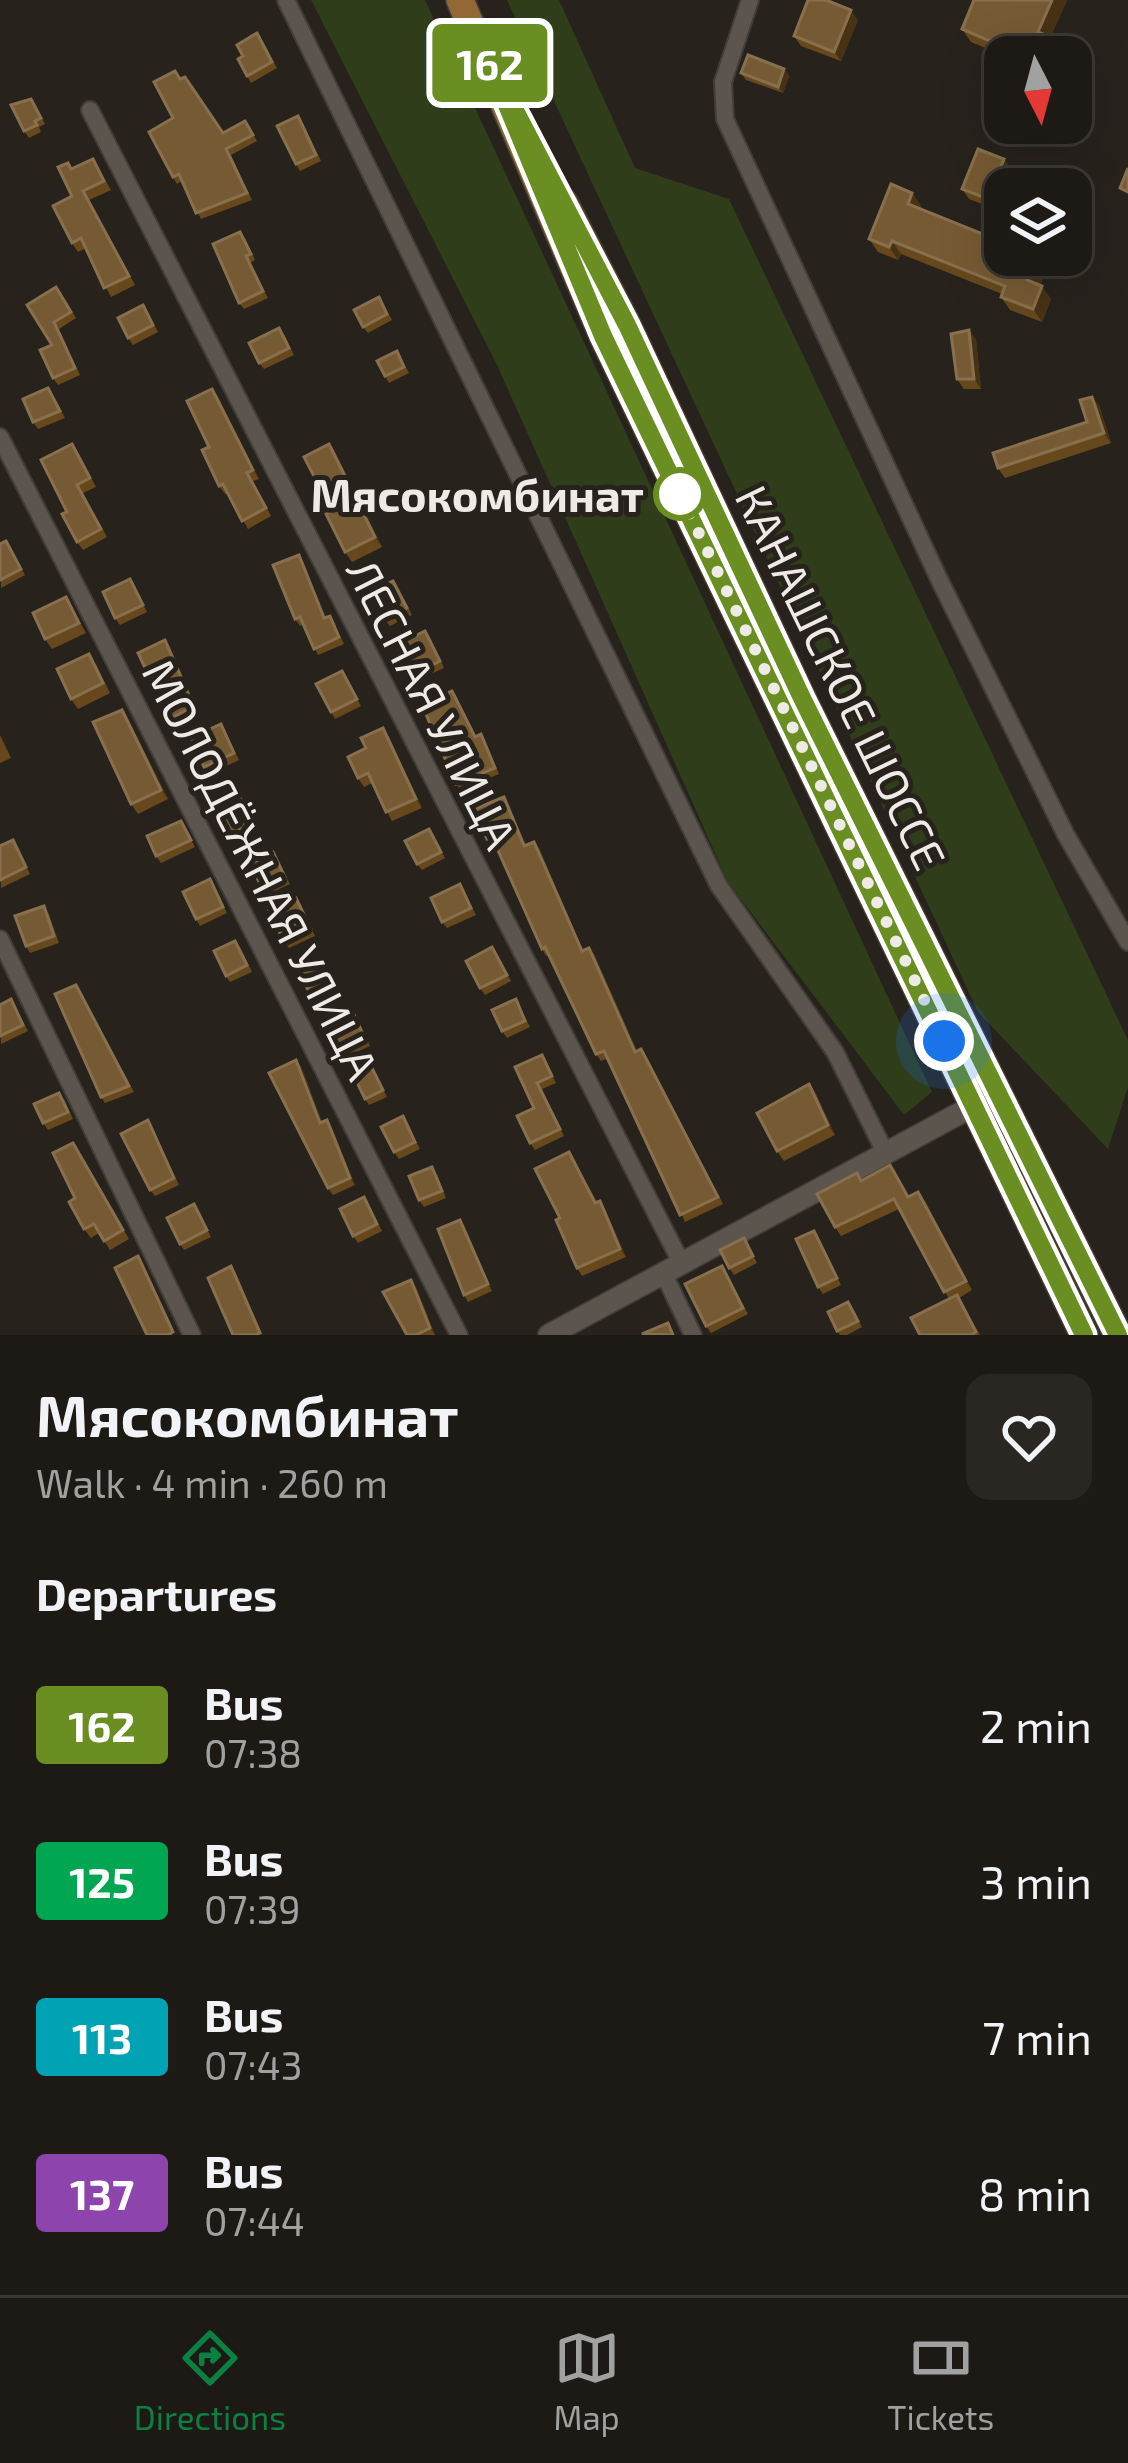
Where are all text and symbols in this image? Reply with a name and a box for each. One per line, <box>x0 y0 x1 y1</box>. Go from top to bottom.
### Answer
line badge: 162 <box>421 24 559 102</box>
north arrow <box>984 36 1092 144</box>
map controls <box>984 36 1092 276</box>
text: 162 <box>456 38 524 88</box>
button: layers <box>984 168 1092 276</box>
place label: Мясокомбинат <box>310 467 644 521</box>
marker: Мясокомбинат <box>655 469 705 519</box>
street label: КАНАШСКОЕ ШОССЕ <box>726 476 958 878</box>
street label: ЛЕСНАЯ УЛИЦА <box>337 549 529 857</box>
street label: МОЛОДЁЖНАЯ УЛИЦА <box>133 650 391 1088</box>
your location <box>914 1011 974 1071</box>
button: heart <box>966 1374 1092 1500</box>
text: Мясокомбинат <box>36 1380 458 1448</box>
text: Walk · 4 min · 260 m <box>36 1459 388 1506</box>
text: Departures <box>36 1566 277 1620</box>
text: Bus <box>204 1675 283 1729</box>
text: 2 min <box>980 1698 1092 1752</box>
text: 162 <box>68 1700 136 1750</box>
text: 07:38 <box>204 1729 302 1776</box>
text: Bus <box>204 1831 283 1885</box>
text: 3 min <box>980 1854 1092 1908</box>
text: 125 <box>69 1856 135 1906</box>
text: 07:39 <box>204 1885 301 1932</box>
text: Bus <box>204 1987 283 2041</box>
text: 7 min <box>982 2010 1092 2064</box>
text: 113 <box>72 2012 132 2062</box>
text: 07:43 <box>204 2041 302 2088</box>
text: Bus <box>204 2143 283 2197</box>
text: 8 min <box>978 2166 1092 2220</box>
text: 137 <box>70 2168 134 2218</box>
text: 07:44 <box>204 2197 305 2244</box>
tab: Directions <box>134 2325 286 2437</box>
tab: Map <box>554 2325 620 2437</box>
tab: Tickets <box>887 2325 994 2437</box>

